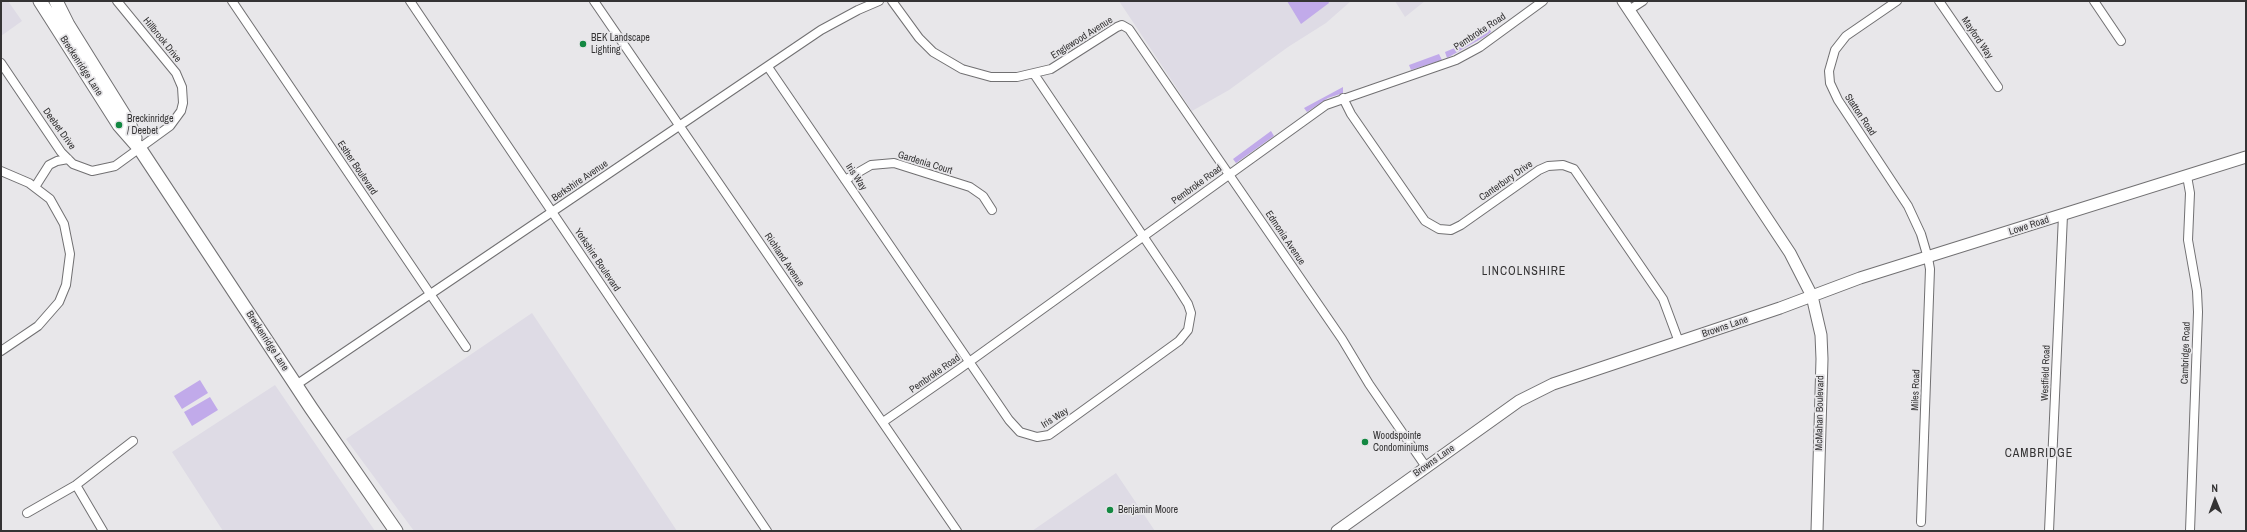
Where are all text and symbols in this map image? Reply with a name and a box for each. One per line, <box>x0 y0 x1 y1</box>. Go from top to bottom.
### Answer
street label: Pembroke Road <box>1452 11 1508 53</box>
street label: Englewood Avenue <box>1049 14 1115 62</box>
street label: Hillbrook Drive <box>140 15 184 65</box>
street label: Mayford Way <box>1959 15 1995 61</box>
place label: BEK Landscape Lighting <box>591 32 650 56</box>
street label: Breckenridge Lane <box>57 34 105 98</box>
marker: BEK Landscape Lighting <box>578 39 588 49</box>
street label: Statton Road <box>1842 92 1878 138</box>
street label: Deebet Drive <box>40 106 78 152</box>
place label: Breckinridge / Deebet <box>127 113 173 136</box>
marker: Breckinridge / Deebet <box>114 120 124 130</box>
street label: Esther Boulevard <box>334 139 380 197</box>
street label: Gardenia Court <box>896 149 954 177</box>
street label: Berkshire Avenue <box>550 158 610 204</box>
street label: Canterbury Drive <box>1477 158 1535 204</box>
street label: Iris Way <box>843 161 869 193</box>
street label: Pembroke Road <box>1170 163 1224 207</box>
street label: Edmonia Avenue <box>1262 209 1308 267</box>
street label: Lowe Road <box>2007 214 2051 238</box>
street label: Yorkshire Boulevard <box>571 226 623 294</box>
street label: Richland Avenue <box>762 231 806 289</box>
district label: LINCOLNSHIRE <box>1482 265 1566 279</box>
street label: Breckenridge Lane <box>243 309 291 373</box>
street label: Browns Lane <box>1700 314 1750 340</box>
street label: Cambridge Road <box>2179 322 2193 384</box>
street label: Westfield Road <box>2039 345 2053 401</box>
street label: Pembroke Road <box>907 352 963 396</box>
street label: Miles Road <box>1909 369 1923 411</box>
street label: McMahan Boulevard <box>1813 375 1827 451</box>
street label: Iris Way <box>1039 405 1071 431</box>
place label: Woodspointe Condominiums <box>1373 430 1429 454</box>
marker: Woodspointe Condominiums <box>1360 437 1370 447</box>
street label: Browns Lane <box>1411 442 1457 480</box>
district label: CAMBRIDGE <box>2005 447 2073 461</box>
north arrow <box>2195 480 2235 520</box>
text: N <box>2211 481 2218 495</box>
place label: Benjamin Moore <box>1118 504 1178 516</box>
marker: Benjamin Moore <box>1105 505 1115 515</box>

